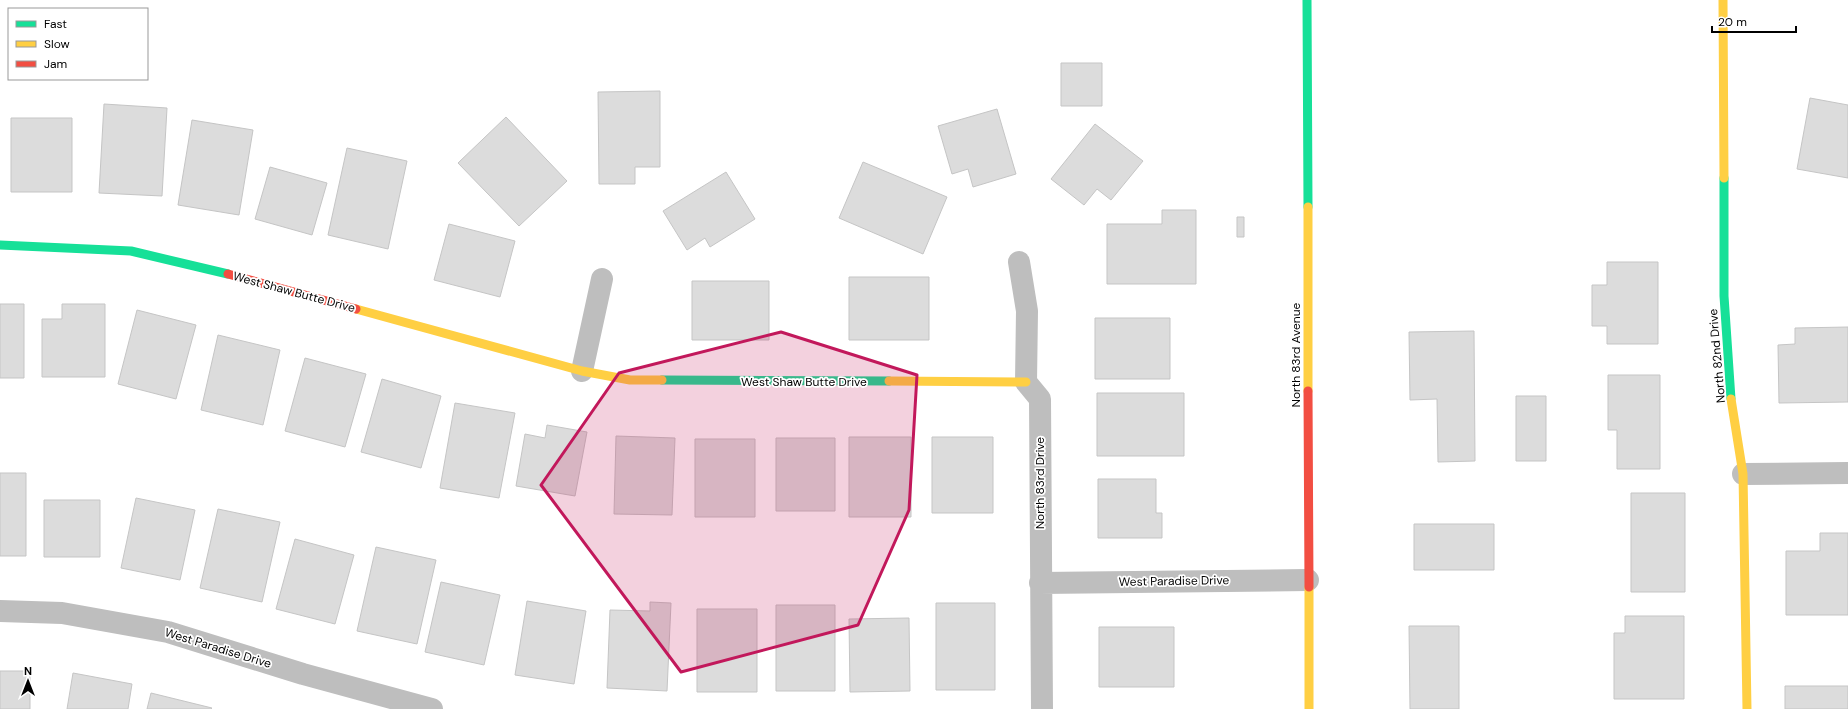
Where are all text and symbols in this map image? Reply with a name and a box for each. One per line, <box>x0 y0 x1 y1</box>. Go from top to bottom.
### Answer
legend <box>8 8 148 80</box>
scale bar <box>1712 8 1796 34</box>
text: 20 m <box>1718 14 1747 30</box>
text: Fast <box>44 16 67 32</box>
text: Slow <box>44 36 70 52</box>
text: Jam <box>44 56 67 72</box>
street label: West Shaw Butte Drive <box>231 268 357 316</box>
street label: North 83rd Avenue <box>1288 302 1304 407</box>
street label: North 82nd Drive <box>1705 308 1729 404</box>
street label: West Shaw Butte Drive <box>741 374 867 390</box>
street label: North 83rd Drive <box>1032 437 1048 529</box>
street label: West Paradise Drive <box>1119 572 1230 590</box>
street label: West Paradise Drive <box>163 624 273 672</box>
north arrow <box>8 661 48 701</box>
text: N <box>24 664 32 678</box>

